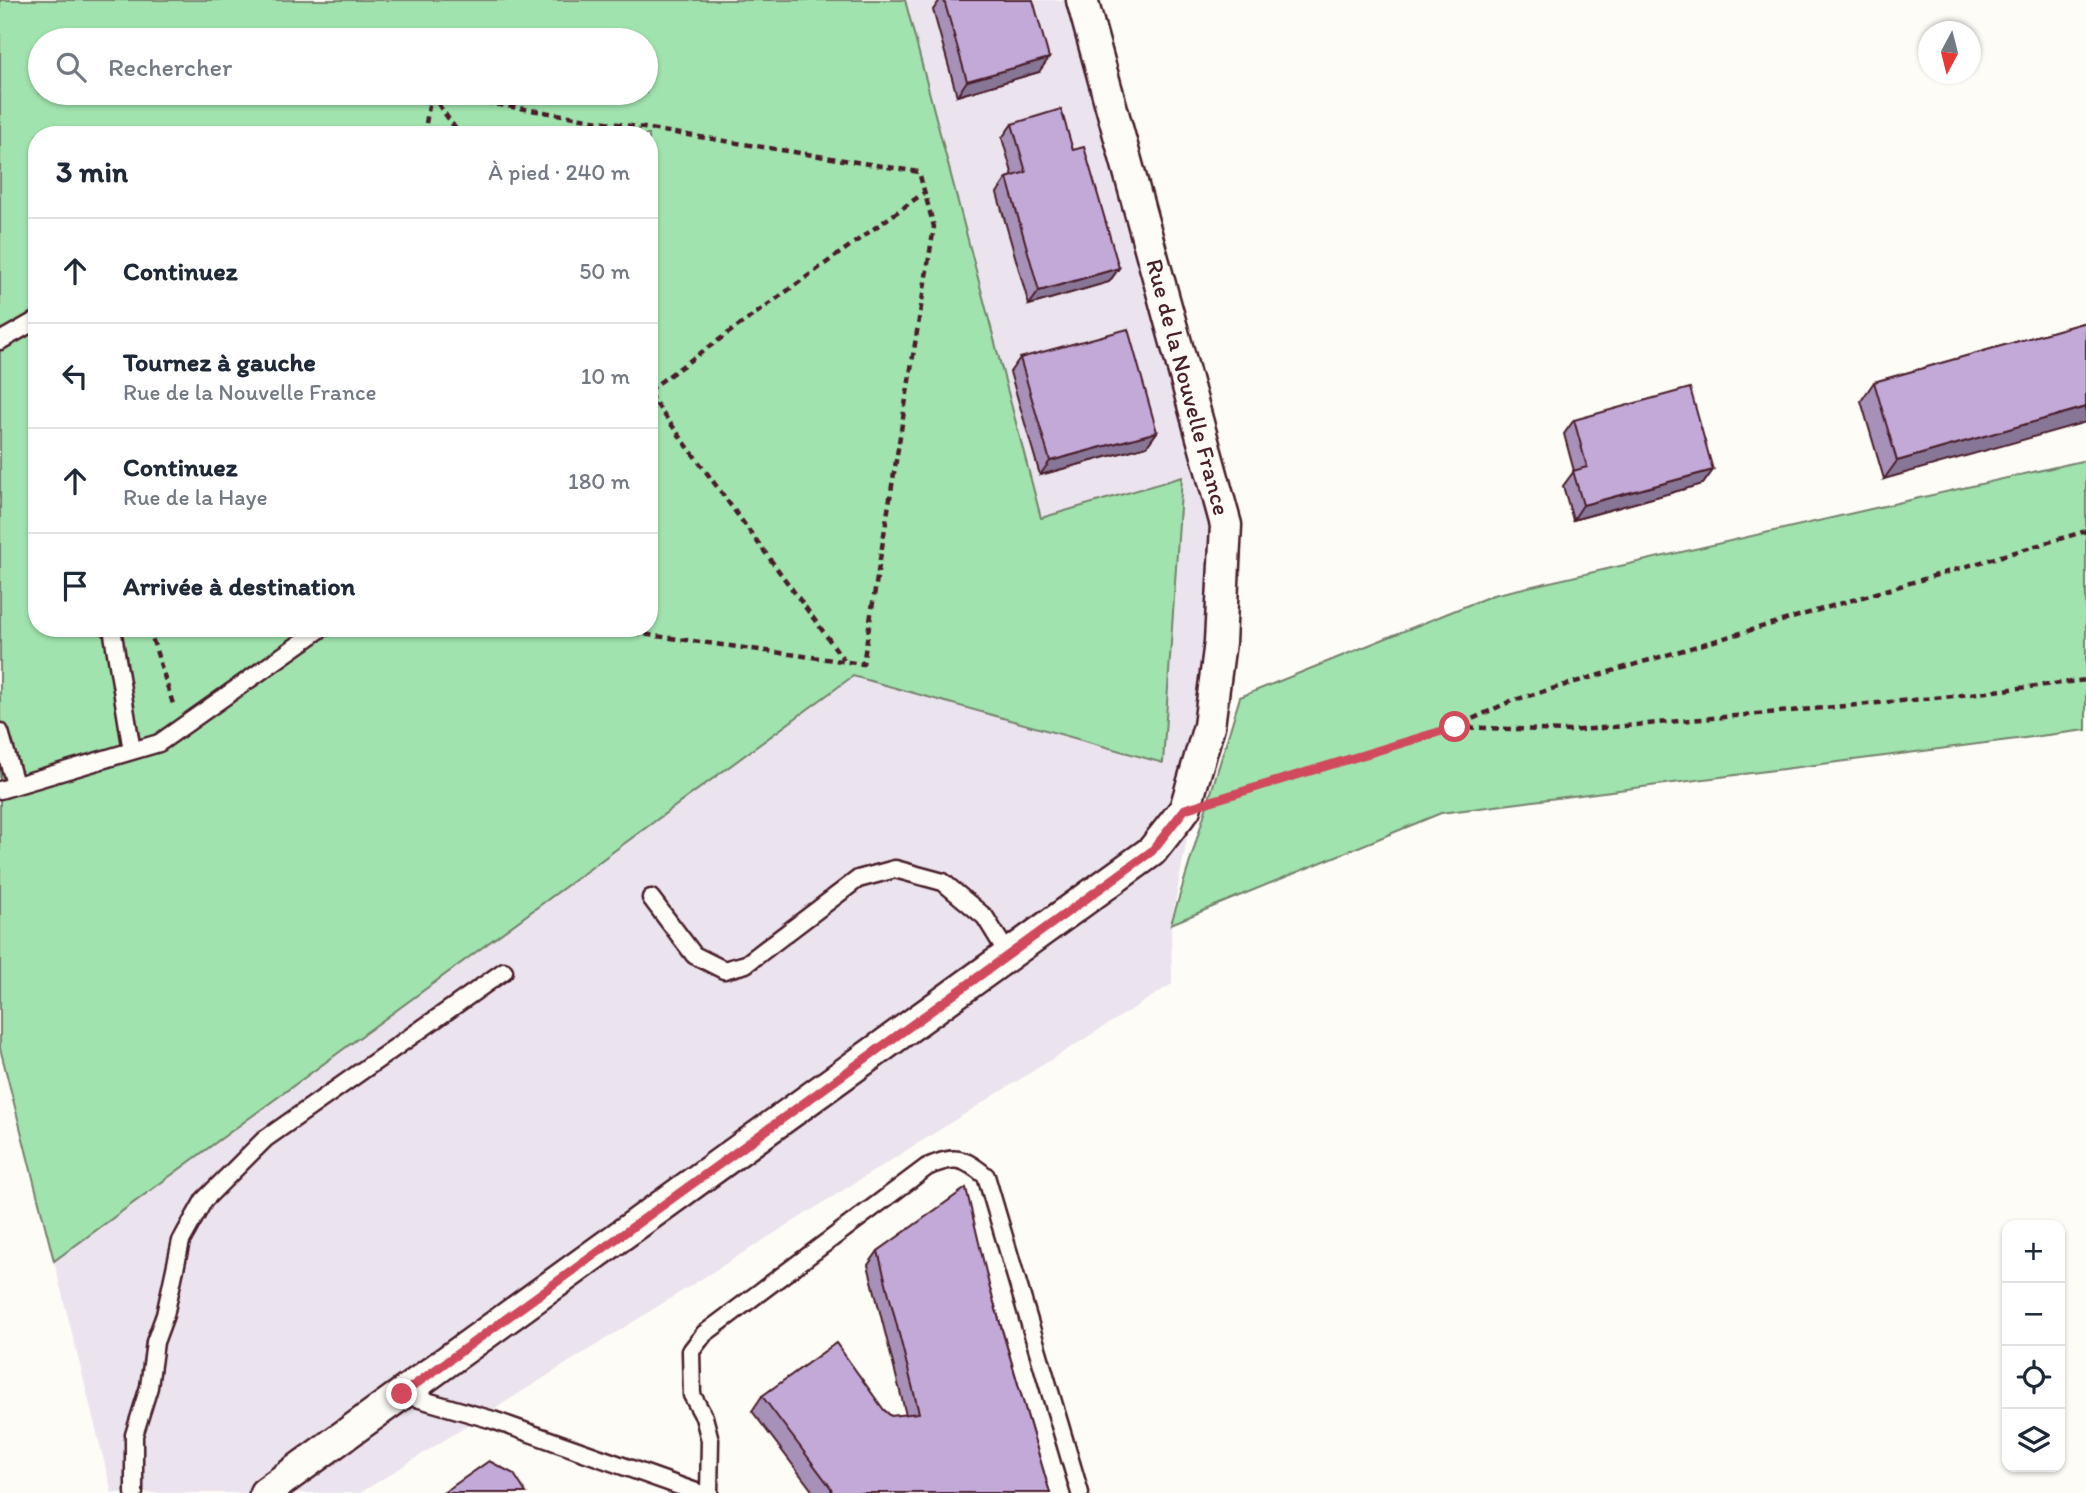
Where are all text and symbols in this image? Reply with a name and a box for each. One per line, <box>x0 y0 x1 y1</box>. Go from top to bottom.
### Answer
north arrow <box>1918 21 1981 84</box>
search box <box>28 28 658 105</box>
icon: search <box>52 48 90 86</box>
text: Rechercher <box>108 51 232 83</box>
text: 3 min <box>56 153 128 190</box>
text: À pied · 240 m <box>488 158 630 186</box>
icon: ahead <box>56 252 94 290</box>
text: Continuez <box>123 255 238 287</box>
street label: Rue de la Nouvelle France <box>1140 255 1237 518</box>
text: 50 m <box>579 257 630 285</box>
text: Tournez à gauche <box>123 346 316 378</box>
icon: left <box>56 357 94 395</box>
text: 10 m <box>581 362 630 390</box>
text: Rue de la Nouvelle France <box>123 378 376 406</box>
text: Continuez <box>123 451 238 483</box>
icon: ahead <box>56 462 94 500</box>
text: 180 m <box>568 467 630 495</box>
text: Rue de la Haye <box>123 483 268 511</box>
icon: arrive <box>56 567 94 605</box>
text: Arrivée à destination <box>123 570 355 602</box>
route start <box>1439 711 1470 742</box>
map controls <box>2002 1220 2065 1472</box>
button: + <box>2002 1220 2065 1283</box>
button: − <box>2002 1283 2065 1346</box>
button: locate <box>2002 1346 2065 1409</box>
route end <box>386 1378 417 1409</box>
button: layers <box>2002 1409 2065 1472</box>

